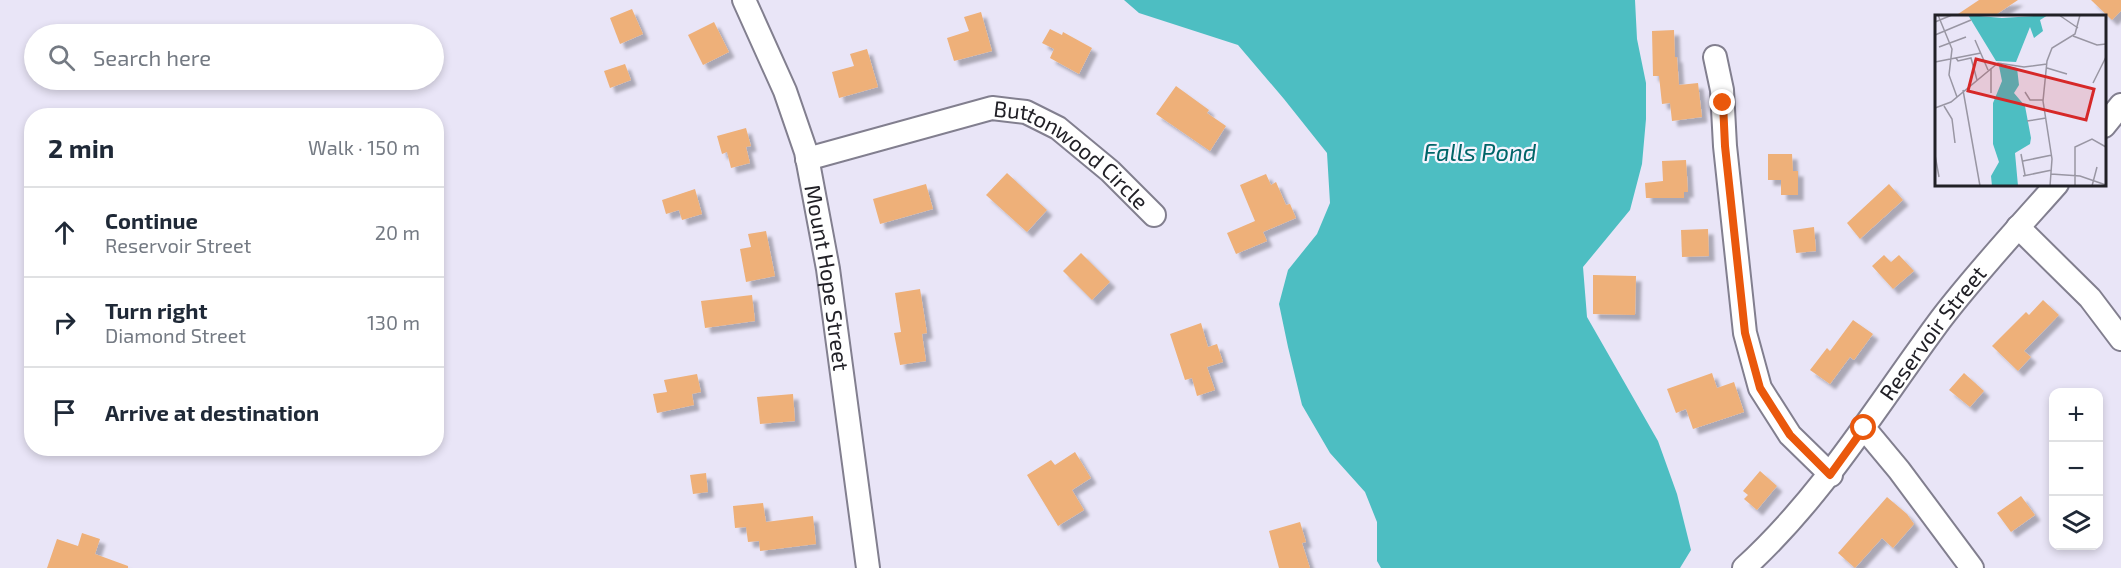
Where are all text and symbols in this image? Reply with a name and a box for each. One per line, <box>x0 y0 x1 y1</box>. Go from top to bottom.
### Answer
inset map <box>1935 15 2106 186</box>
search box <box>24 24 444 90</box>
icon: search <box>45 41 78 74</box>
text: Search here <box>93 44 211 70</box>
route end <box>1709 89 1735 115</box>
street label: Buttonwood Circle <box>992 94 1154 214</box>
text: 2 min <box>48 132 114 163</box>
text: Walk · 150 m <box>308 135 420 159</box>
water label: Falls Pond <box>1423 137 1537 166</box>
street label: Mount Hope Street <box>800 182 856 372</box>
text: Continue <box>105 207 198 233</box>
icon: ahead <box>48 216 81 249</box>
text: 20 m <box>375 220 420 244</box>
text: Reservoir Street <box>105 233 251 257</box>
street label: Reservoir Street <box>1873 260 1991 405</box>
text: Turn right <box>105 297 207 323</box>
icon: right <box>48 306 81 339</box>
text: 130 m <box>367 310 420 334</box>
text: Diamond Street <box>105 323 246 347</box>
map controls <box>2049 388 2103 550</box>
button: + <box>2049 388 2103 442</box>
icon: arrive <box>48 396 81 429</box>
text: Arrive at destination <box>105 399 319 425</box>
route start <box>1850 414 1876 440</box>
button: − <box>2049 442 2103 496</box>
button: layers <box>2049 496 2103 550</box>

